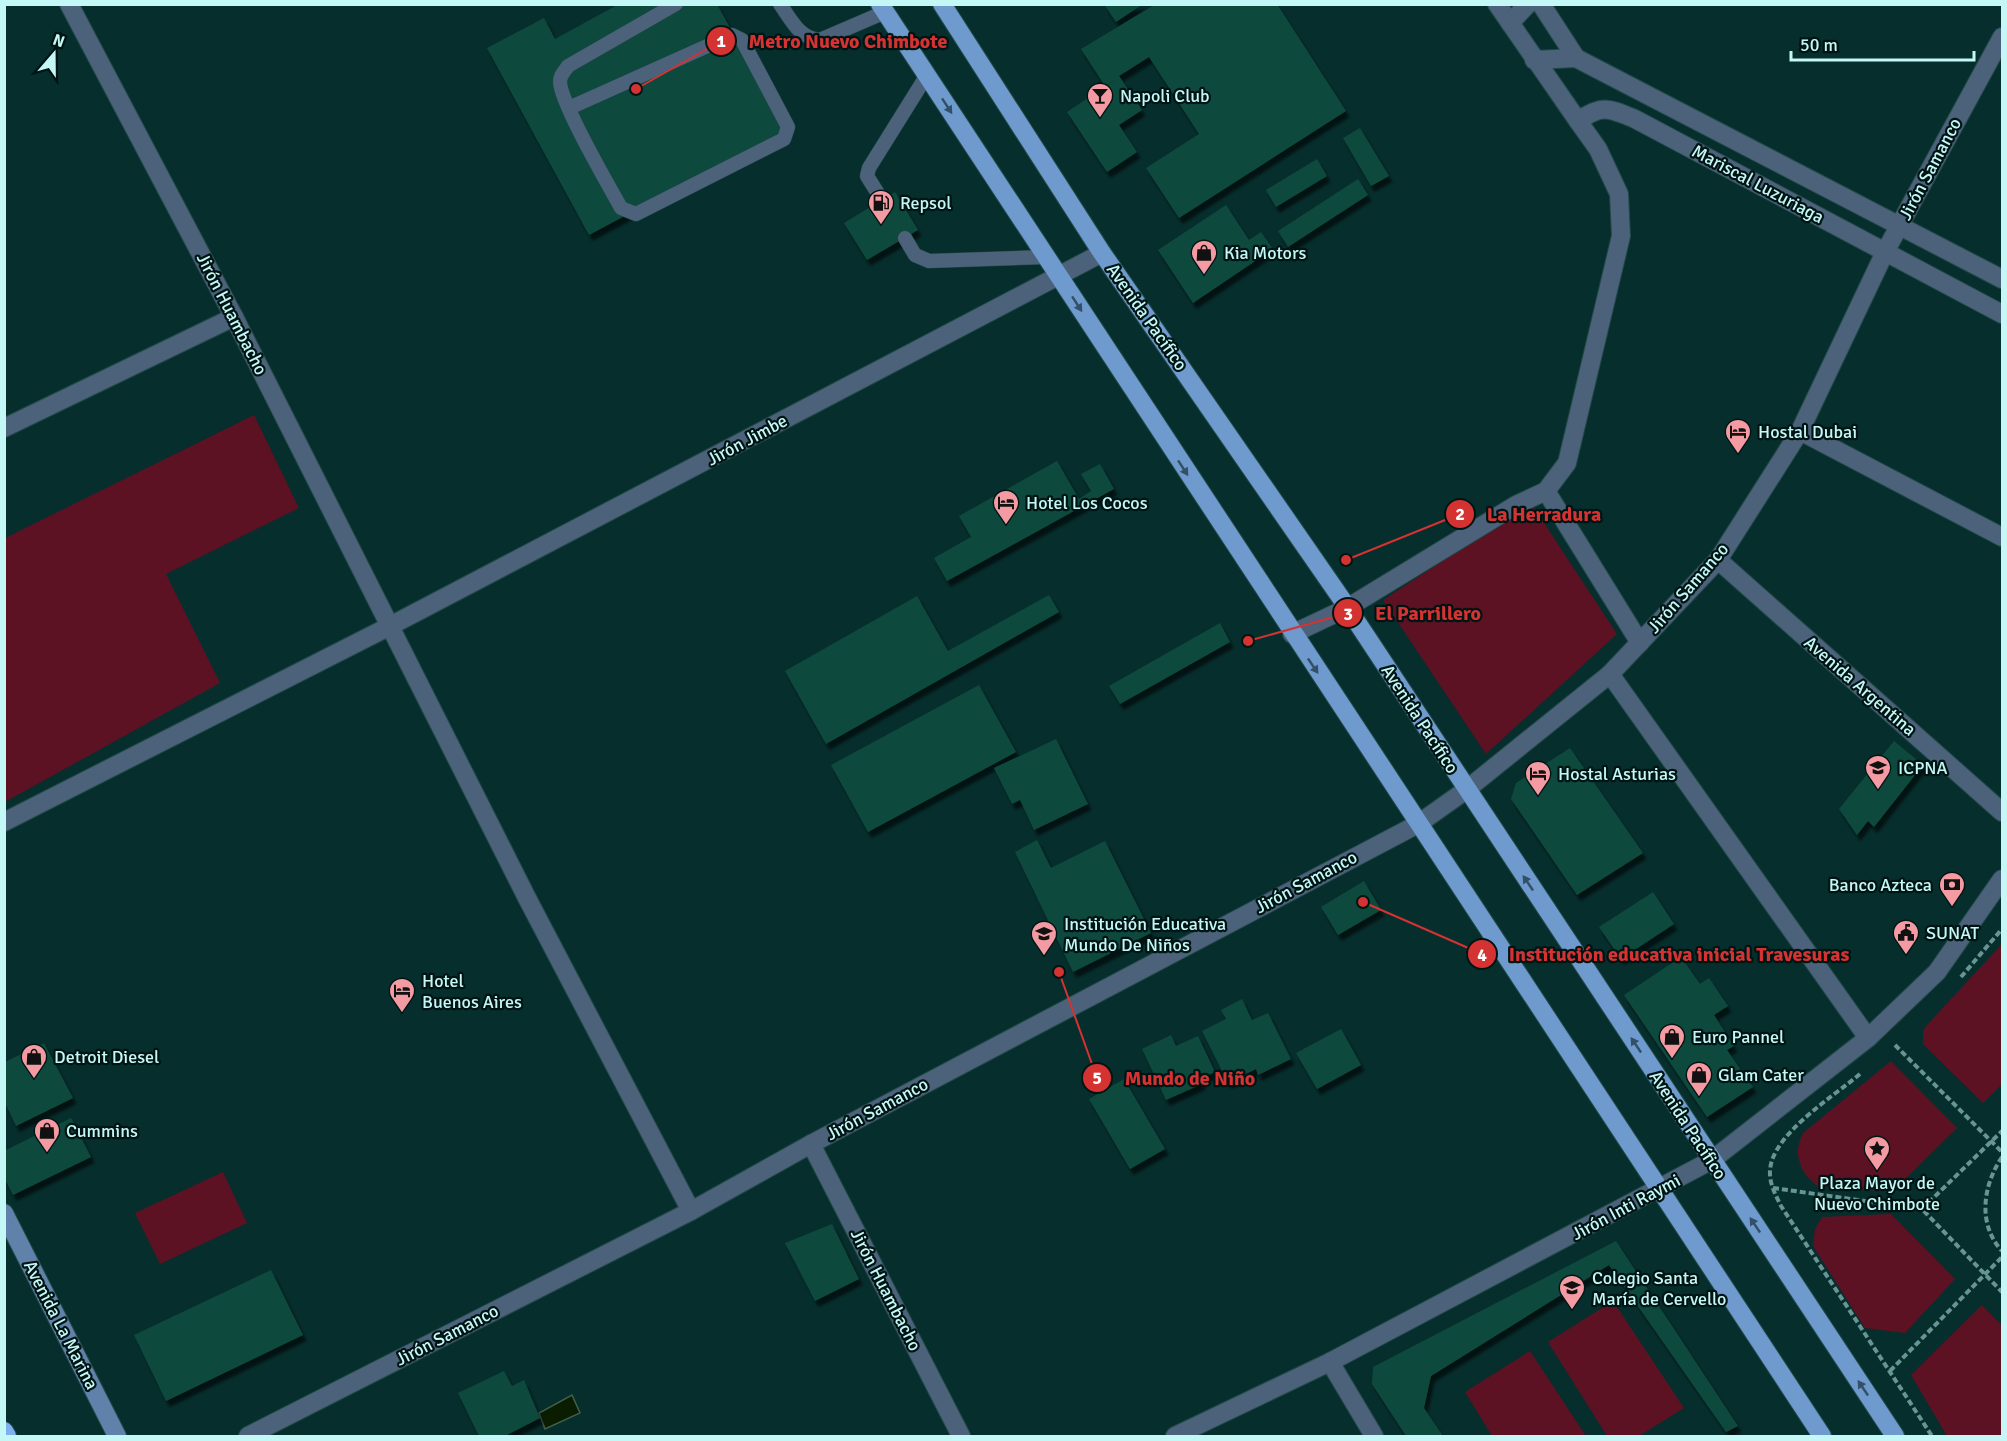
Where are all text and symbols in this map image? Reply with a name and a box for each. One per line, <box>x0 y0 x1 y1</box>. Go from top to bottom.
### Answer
callout: Metro Nuevo Chimbote <box>706 22 959 60</box>
north arrow <box>24 24 84 84</box>
scale bar <box>1791 24 1974 62</box>
text: Metro Nuevo Chimbote <box>749 29 948 54</box>
text: N <box>50 30 67 52</box>
text: 1 <box>716 30 726 52</box>
text: 50 m <box>1800 34 1838 56</box>
bar icon: Napoli Club <box>1085 81 1115 119</box>
place label: Napoli Club <box>1120 85 1210 107</box>
one-way arrow <box>941 98 952 114</box>
street label: Jirón Samanco <box>1894 114 1966 224</box>
street label: Mariscal Luzuriaga <box>1688 140 1828 228</box>
fuel station icon: Repsol <box>866 188 896 226</box>
place label: Repsol <box>900 192 952 214</box>
shop icon: Kia Motors <box>1189 238 1219 276</box>
place label: Kia Motors <box>1224 242 1307 264</box>
street label: Jirón Huambacho <box>192 249 272 379</box>
street label: Avenida Pacífico <box>1102 259 1192 375</box>
one-way arrow <box>1071 296 1082 313</box>
street label: Jirón Jimbe <box>703 410 791 470</box>
hotel icon: Hostal Dubai <box>1723 417 1753 455</box>
place label: Hostal Dubai <box>1758 421 1857 443</box>
one-way arrow <box>1178 459 1189 476</box>
hotel icon: Hotel Los Cocos <box>991 488 1021 526</box>
place label: Hotel Los Cocos <box>1026 492 1148 514</box>
callout: La Herradura <box>1445 495 1613 533</box>
text: La Herradura <box>1487 502 1601 527</box>
text: 2 <box>1455 503 1465 525</box>
street label: Jirón Samanco <box>1643 538 1733 638</box>
callout: El Parrillero <box>1333 594 1493 632</box>
text: El Parrillero <box>1375 601 1481 626</box>
text: 3 <box>1343 603 1353 625</box>
street label: Avenida Argentina <box>1800 631 1920 741</box>
one-way arrow <box>1308 657 1319 674</box>
street label: Avenida Pacífico <box>1377 660 1463 778</box>
school or university icon: ICPNA <box>1863 753 1893 791</box>
place label: ICPNA <box>1898 757 1948 779</box>
hotel icon: Hostal Asturias <box>1523 759 1553 797</box>
place label: Hostal Asturias <box>1558 763 1676 785</box>
street label: Jirón Samanco <box>1251 846 1361 918</box>
bank icon: Banco Azteca <box>1937 870 1967 908</box>
place label: Banco Azteca <box>1829 874 1932 896</box>
one-way arrow <box>1522 875 1534 891</box>
place label: Institución Educativa Mundo De Niños <box>1064 913 1226 956</box>
public building icon: SUNAT <box>1891 918 1921 956</box>
school or university icon: Institución Educativa Mundo De Niños <box>1029 919 1059 957</box>
place label: SUNAT <box>1926 922 1979 944</box>
callout: Institución educativa inicial Travesuras <box>1467 935 1861 973</box>
text: Institución educativa inicial Travesuras <box>1509 942 1849 967</box>
text: 4 <box>1477 944 1487 966</box>
place label: Hotel Buenos Aires <box>422 970 522 1013</box>
hotel icon: Hotel Buenos Aires <box>387 976 417 1014</box>
shop icon: Euro Pannel <box>1657 1022 1687 1060</box>
place label: Euro Pannel <box>1692 1026 1784 1048</box>
one-way arrow <box>1630 1037 1641 1053</box>
shop icon: Detroit Diesel <box>19 1042 49 1080</box>
place label: Detroit Diesel <box>54 1046 159 1068</box>
callout: Mundo de Niño <box>1082 1059 1267 1097</box>
shop icon: Glam Cater <box>1684 1060 1714 1098</box>
place label: Glam Cater <box>1718 1064 1804 1086</box>
text: Mundo de Niño <box>1125 1066 1255 1091</box>
street label: Avenida Pacífico <box>1645 1066 1731 1184</box>
text: 5 <box>1092 1067 1102 1089</box>
street label: Jirón Samanco <box>822 1073 932 1145</box>
shop icon: Cummins <box>32 1116 62 1154</box>
place label: Cummins <box>66 1120 138 1142</box>
place icon: Plaza Mayor de Nuevo Chimbote <box>1862 1134 1892 1172</box>
street label: Jirón Inti Raymi <box>1568 1169 1684 1245</box>
place label: Plaza Mayor de Nuevo Chimbote <box>1814 1172 1940 1215</box>
one-way arrow <box>1749 1218 1761 1234</box>
street label: Jirón Huambacho <box>846 1225 926 1355</box>
street label: Avenida La Marina <box>19 1257 103 1393</box>
place label: Colegio Santa María de Cervello <box>1592 1267 1726 1310</box>
school or university icon: Colegio Santa María de Cervello <box>1557 1273 1587 1311</box>
street label: Jirón Samanco <box>392 1300 502 1370</box>
one-way arrow <box>1857 1380 1868 1396</box>

